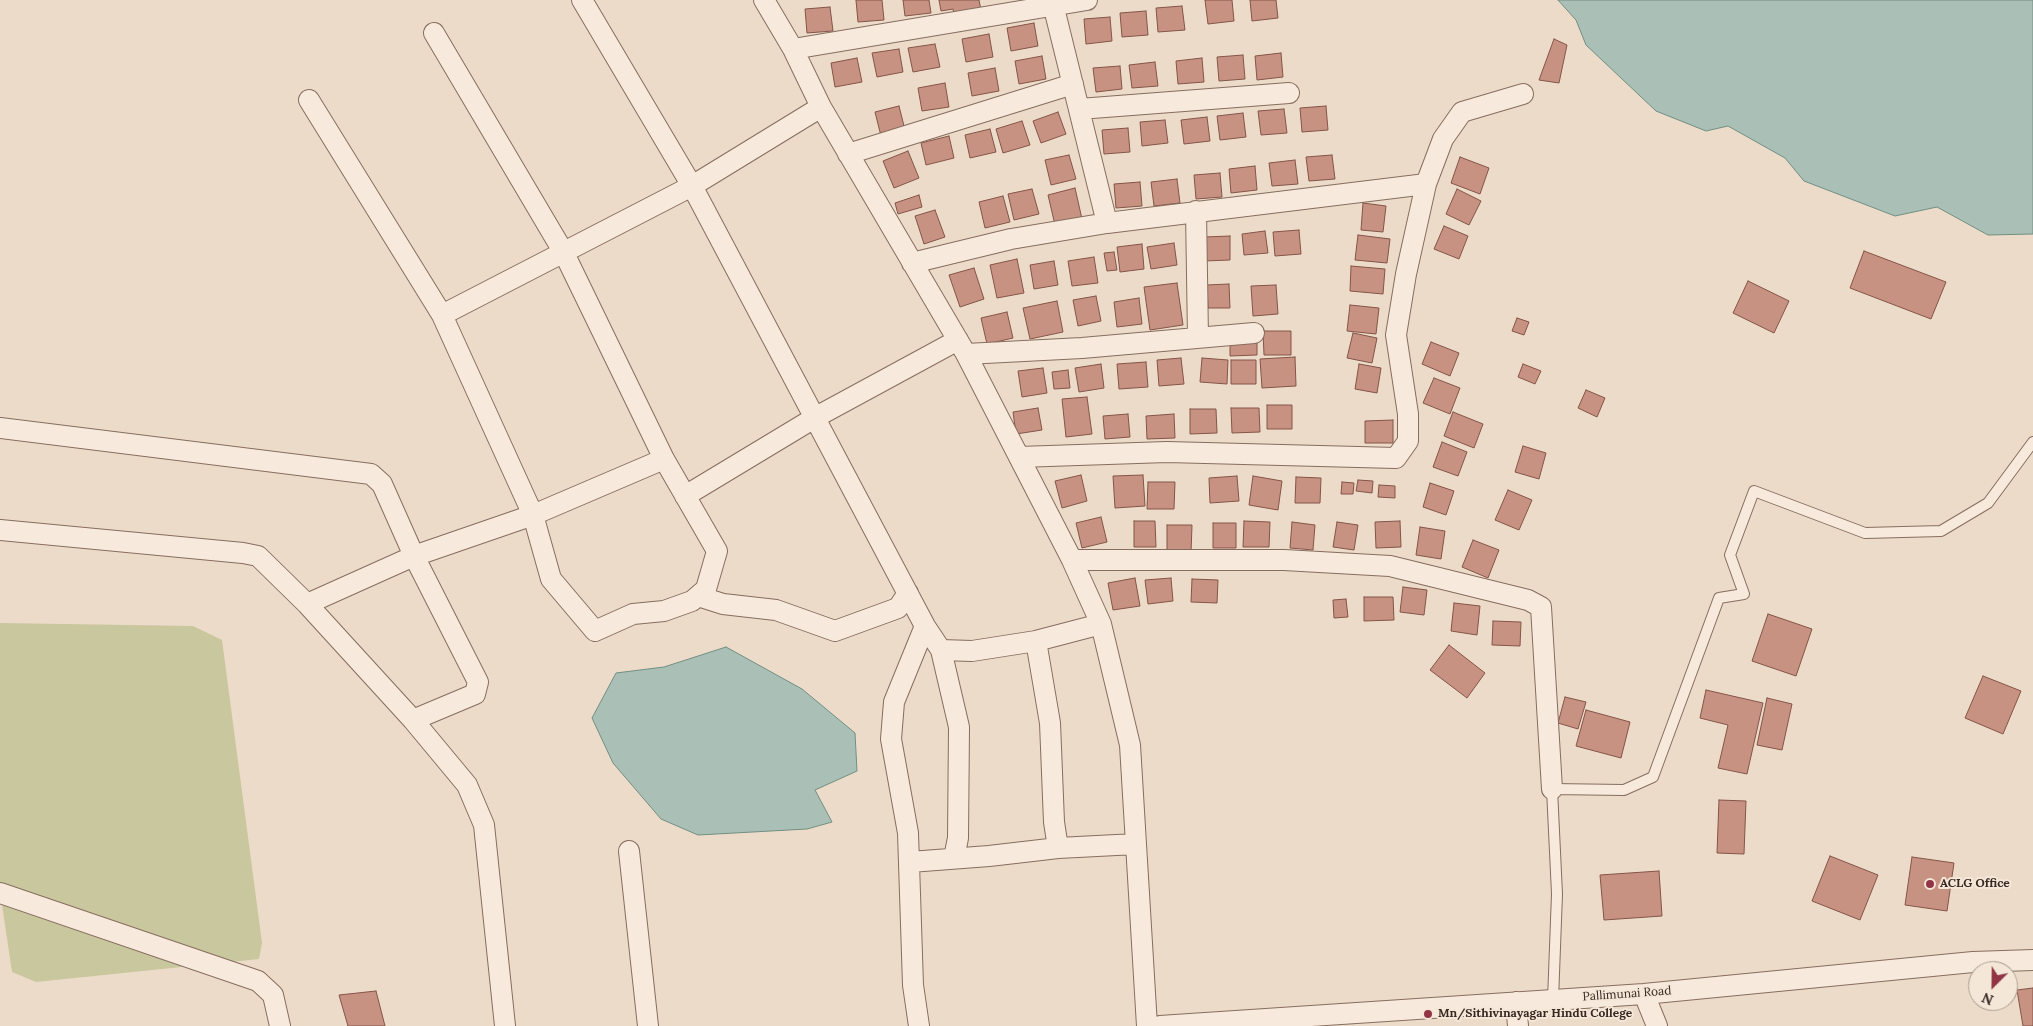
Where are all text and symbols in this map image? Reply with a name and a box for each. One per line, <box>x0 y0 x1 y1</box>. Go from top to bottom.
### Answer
place label: ACLG Office <box>1940 877 2010 891</box>
marker: ACLG Office <box>1924 878 1936 890</box>
north arrow <box>1968 961 2018 1011</box>
street label: Pallimunai Road <box>1582 984 1672 1004</box>
text: N <box>1979 988 1996 1009</box>
place label: Mn/Sithivinayagar Hindu College <box>1438 1007 1632 1021</box>
marker: Mn/Sithivinayagar Hindu College <box>1422 1008 1434 1020</box>

